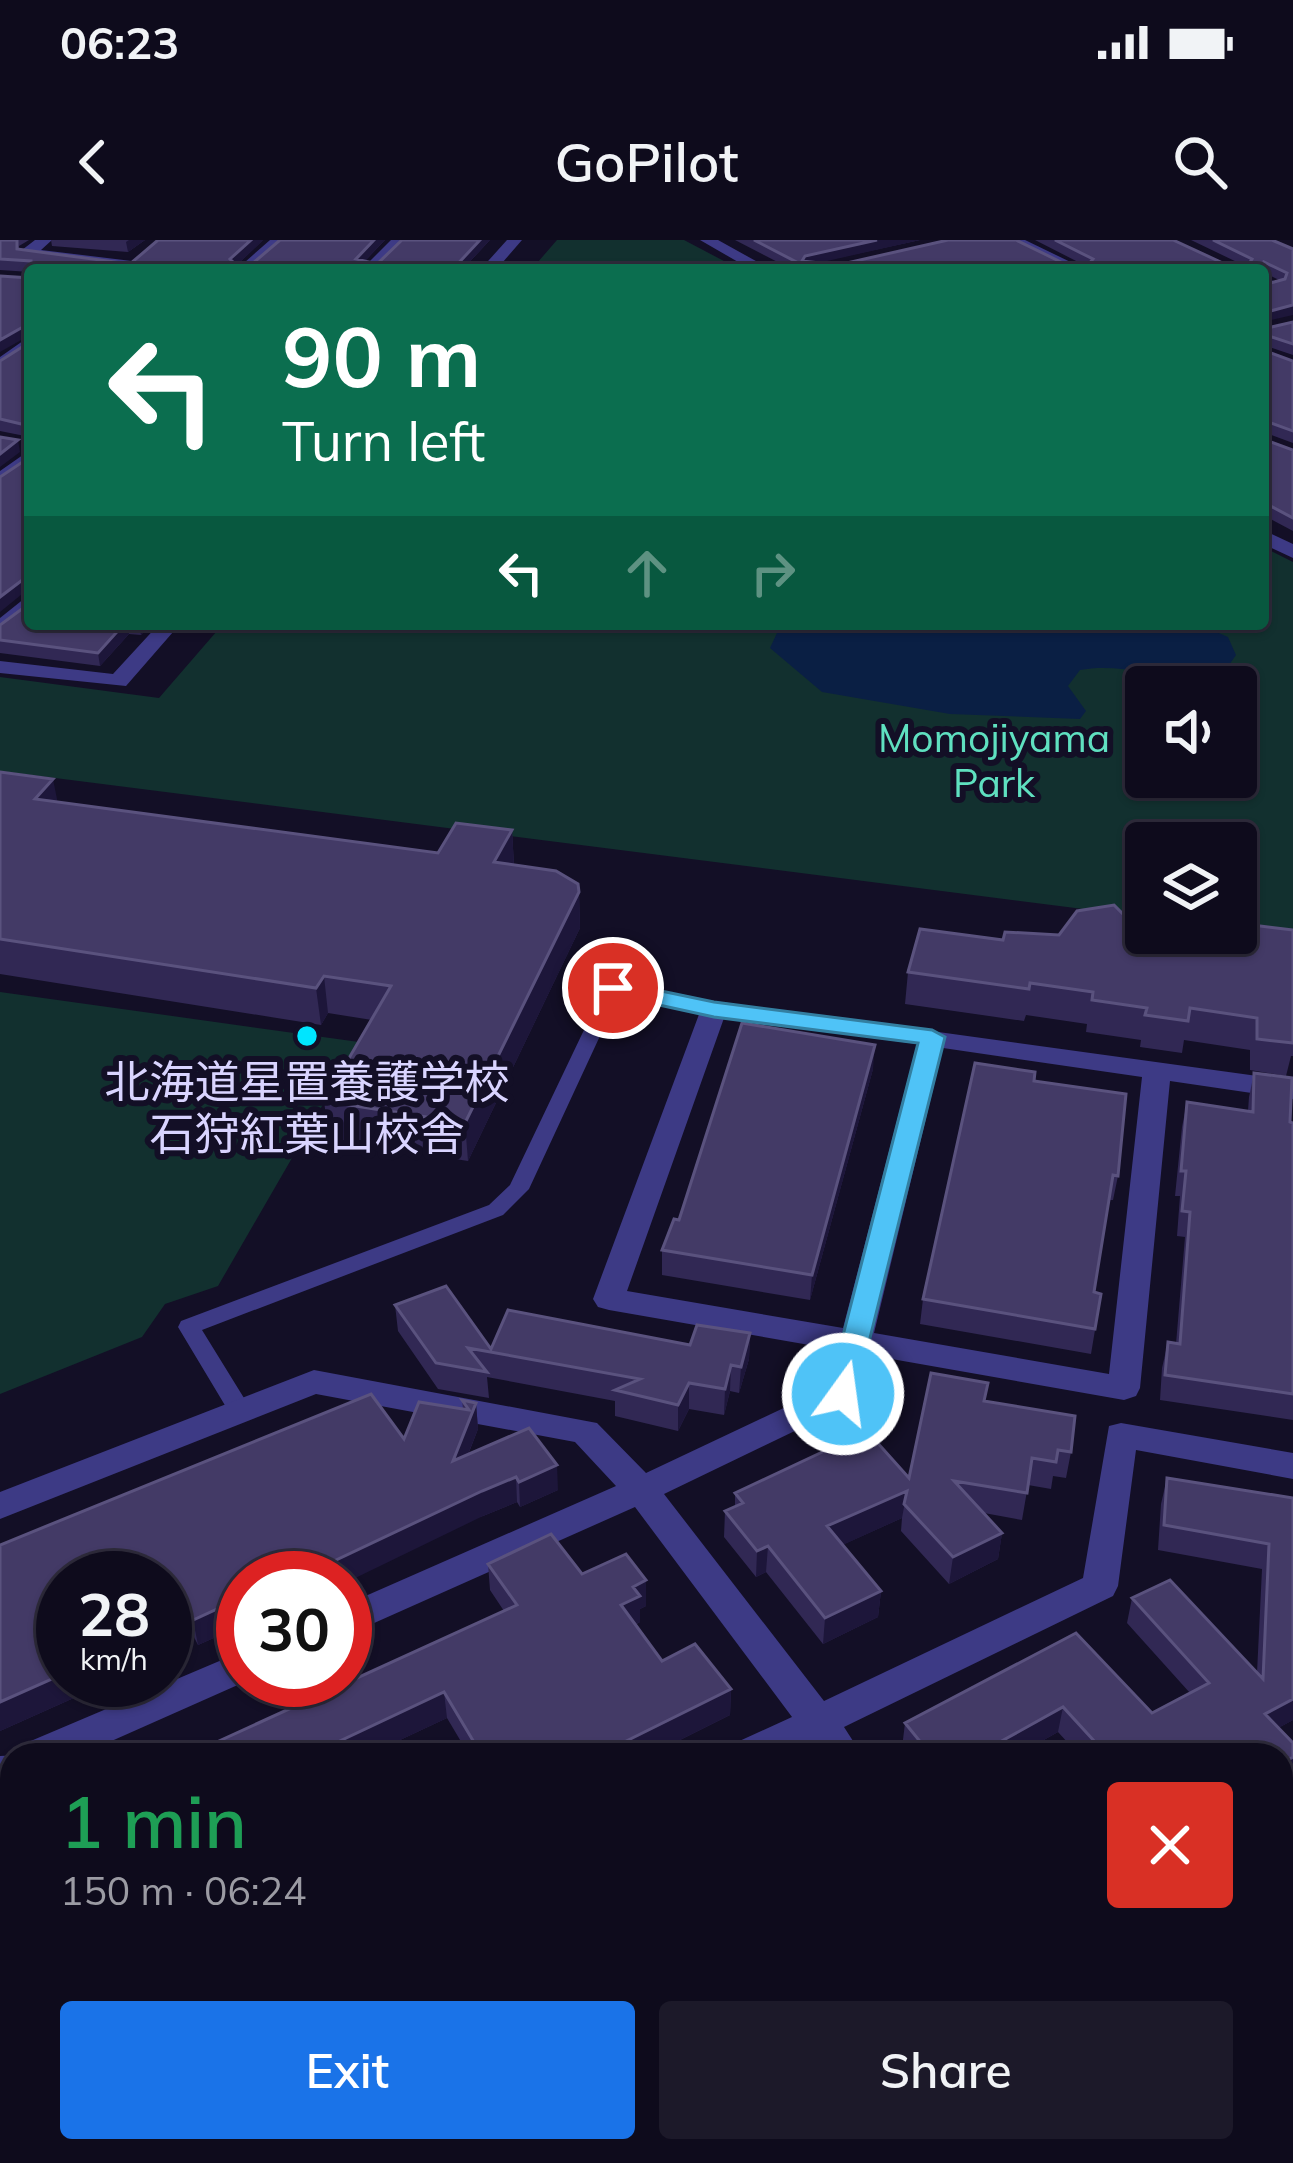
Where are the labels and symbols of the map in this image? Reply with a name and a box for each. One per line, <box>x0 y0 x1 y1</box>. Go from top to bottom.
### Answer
park label: Momojiyama Park <box>878 713 1110 807</box>
pin <box>562 937 664 1039</box>
marker: 北海道星置養護学校 石狩紅葉山校舎 <box>294 1023 320 1049</box>
place label: 北海道星置養護学校 石狩紅葉山校舎 <box>104 1053 510 1161</box>
position arrow <box>780 1331 906 1457</box>
speed limit sign: 30 <box>216 1551 372 1707</box>

